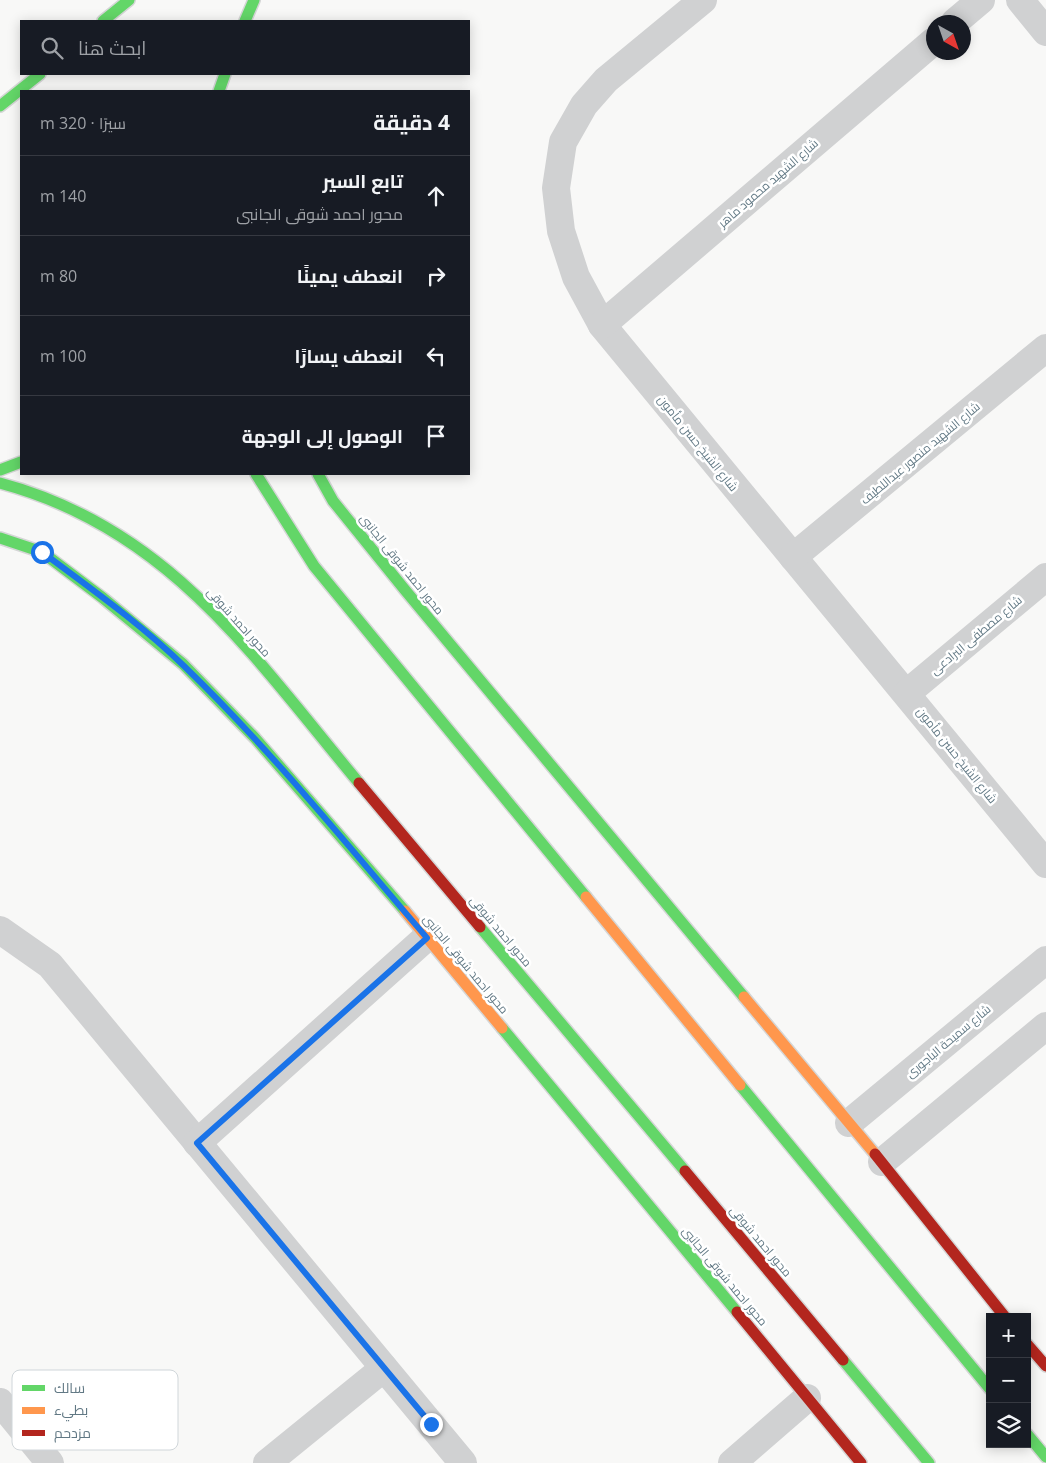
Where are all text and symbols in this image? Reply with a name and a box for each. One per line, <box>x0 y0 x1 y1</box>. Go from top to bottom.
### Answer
north arrow <box>926 15 971 60</box>
search box <box>20 20 470 75</box>
icon: search <box>38 34 66 62</box>
text: ابحث هنا <box>78 35 146 61</box>
text: 4 دقيقة <box>373 108 450 136</box>
text: سيرًا · 320 m <box>40 112 126 134</box>
street label: شارع الشهيد محمود ماهر <box>714 135 822 232</box>
text: تابع السير <box>323 168 403 194</box>
icon: ahead <box>422 182 450 210</box>
text: 140 m <box>40 185 86 207</box>
text: محور احمد شوقى الجانبى <box>236 203 403 225</box>
icon: right <box>422 262 450 290</box>
text: انعطف يمينًا <box>297 263 403 289</box>
text: 80 m <box>40 265 77 287</box>
icon: left <box>422 342 450 370</box>
text: انعطف يسارًا <box>294 343 403 369</box>
text: 100 m <box>40 345 86 367</box>
street label: شارع الشيخ حسن مأمون <box>654 391 742 495</box>
street label: شارع الشهيد منصور عبداللطيف <box>857 398 983 508</box>
icon: arrive <box>422 422 450 450</box>
text: الوصول إلى الوجهة <box>242 423 403 449</box>
street label: محور احمد شوقى الجانبى <box>356 510 448 618</box>
route start <box>31 541 54 564</box>
street label: محور احمد شوقى <box>203 584 275 660</box>
street label: شارع مصطفى البرادعى <box>926 591 1026 678</box>
street label: شارع الشيخ حسن مأمون <box>913 703 1001 807</box>
street label: محور احمد شوقى <box>466 892 536 970</box>
street label: محور احمد شوقى الجانبى <box>419 911 513 1017</box>
street label: شارع سميحة الباجورى <box>902 1000 994 1082</box>
street label: محور احمد شوقى <box>726 1202 796 1280</box>
street label: محور احمد شوقى الجانبى <box>678 1223 772 1329</box>
map controls <box>986 1313 1031 1448</box>
button: + <box>986 1313 1031 1358</box>
button: − <box>986 1358 1031 1403</box>
legend <box>12 1370 178 1450</box>
text: سالك <box>54 1378 85 1397</box>
text: بطيء <box>54 1400 88 1422</box>
button: layers <box>986 1403 1031 1448</box>
route end <box>420 1413 443 1436</box>
text: مزدحم <box>54 1423 91 1443</box>

